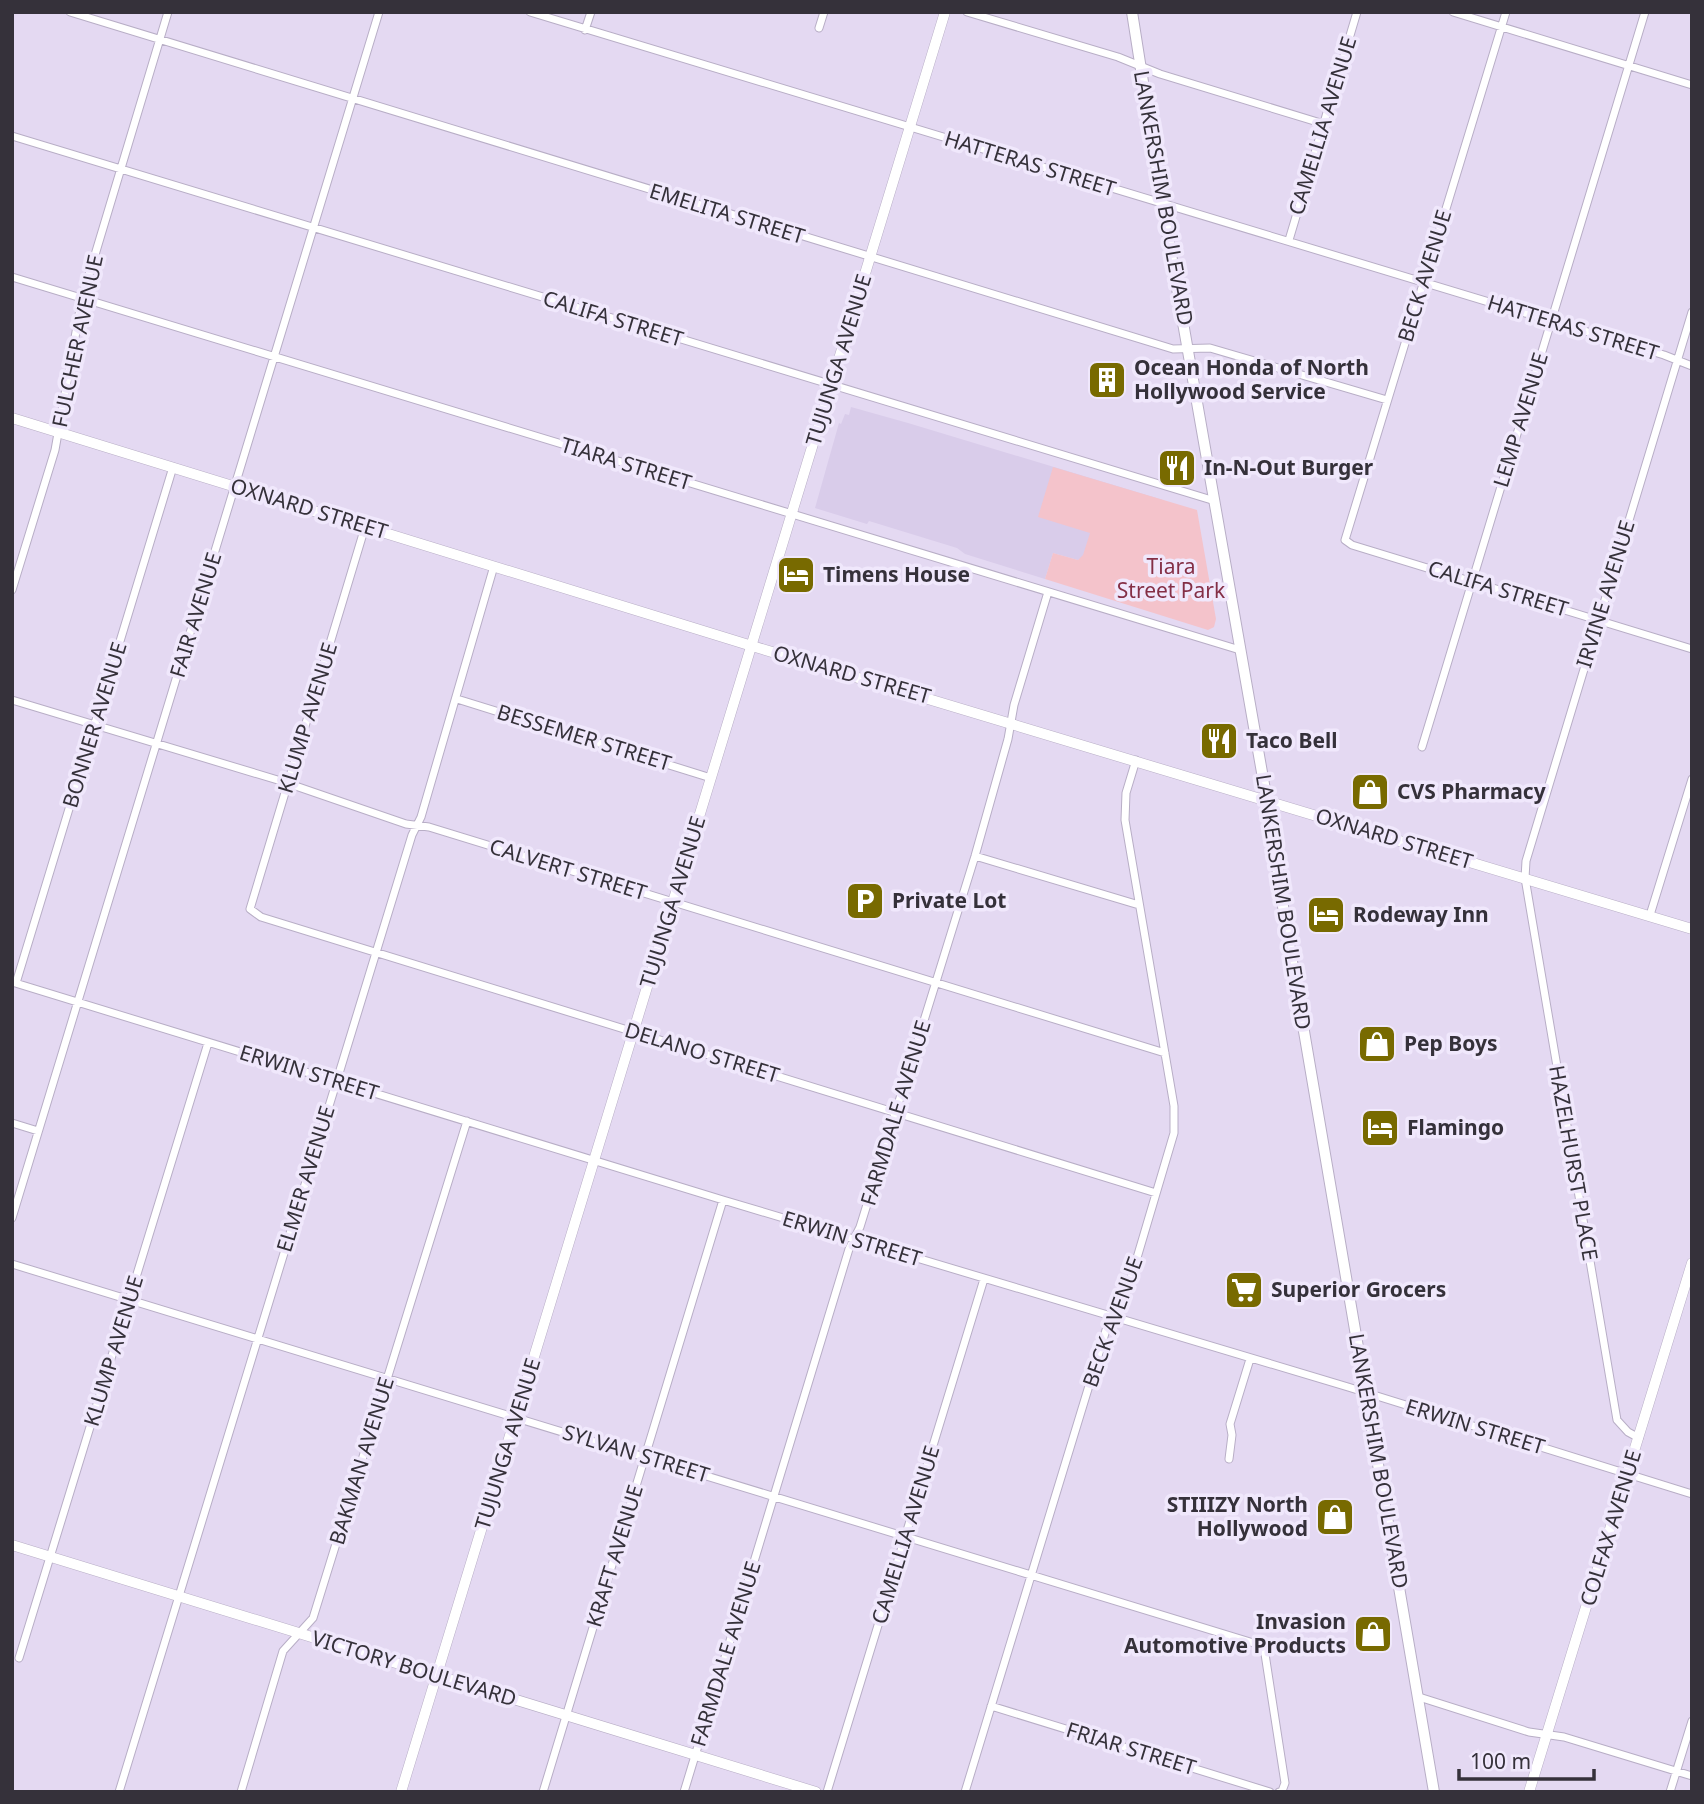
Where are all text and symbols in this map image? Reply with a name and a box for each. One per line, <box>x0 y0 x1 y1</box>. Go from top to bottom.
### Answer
street label: CAMELLIA AVENUE <box>1282 33 1363 218</box>
street label: LANKERSHIM BOULEVARD <box>1128 68 1200 328</box>
street label: HATTERAS STREET <box>941 124 1120 203</box>
street label: EMELITA STREET <box>646 176 809 250</box>
street label: BECK AVENUE <box>1391 206 1457 345</box>
street label: FULCHER AVENUE <box>45 252 109 430</box>
street label: TUJUNGA AVENUE <box>799 270 877 449</box>
street label: CALIFA STREET <box>540 283 687 353</box>
street label: HATTERAS STREET <box>1484 288 1663 367</box>
street label: LEMP AVENUE <box>1486 349 1554 491</box>
place label: Ocean Honda of North Hollywood Service <box>1134 353 1369 405</box>
building icon: Ocean Honda of North Hollywood Service <box>1086 359 1128 401</box>
street label: TIARA STREET <box>557 430 695 496</box>
restaurant icon: In-N-Out Burger <box>1156 447 1198 489</box>
place label: In-N-Out Burger <box>1204 453 1374 481</box>
street label: OXNARD STREET <box>227 471 392 545</box>
street label: IRVINE AVENUE <box>1569 517 1641 671</box>
street label: FAIR AVENUE <box>163 549 227 681</box>
park label: Tiara Street Park <box>1117 552 1226 604</box>
street label: CALIFA STREET <box>1425 553 1572 623</box>
hotel icon: Timens House <box>775 554 817 596</box>
place label: Timens House <box>823 560 970 588</box>
street label: BONNER AVENUE <box>56 638 133 811</box>
street label: OXNARD STREET <box>770 638 935 710</box>
street label: KLUMP AVENUE <box>271 639 343 796</box>
street label: BESSEMER STREET <box>494 697 675 777</box>
restaurant icon: Taco Bell <box>1198 720 1240 762</box>
place label: Taco Bell <box>1246 726 1337 754</box>
shop icon: CVS Pharmacy <box>1349 771 1391 813</box>
street label: LANKERSHIM BOULEVARD <box>1250 772 1318 1032</box>
place label: CVS Pharmacy <box>1397 777 1546 805</box>
street label: OXNARD STREET <box>1312 801 1477 875</box>
street label: TUJUNGA AVENUE <box>633 812 711 991</box>
street label: CALVERT STREET <box>486 832 651 906</box>
parking icon: Private Lot <box>844 880 886 922</box>
place label: Private Lot <box>892 886 1006 914</box>
hotel icon: Rodeway Inn <box>1305 894 1347 936</box>
place label: Rodeway Inn <box>1353 900 1489 928</box>
street label: DELANO STREET <box>621 1015 783 1089</box>
street label: FARMDALE AVENUE <box>854 1017 937 1209</box>
shop icon: Pep Boys <box>1356 1023 1398 1065</box>
place label: Pep Boys <box>1404 1029 1498 1057</box>
street label: ERWIN STREET <box>236 1038 383 1107</box>
street label: HAZELHURST PLACE <box>1543 1063 1605 1263</box>
street label: ELMER AVENUE <box>269 1102 341 1255</box>
hotel icon: Flamingo <box>1359 1107 1401 1149</box>
place label: Flamingo <box>1407 1113 1504 1141</box>
street label: ERWIN STREET <box>779 1204 926 1273</box>
street label: BECK AVENUE <box>1075 1253 1149 1391</box>
supermarket icon: Superior Grocers <box>1223 1269 1265 1311</box>
street label: KLUMP AVENUE <box>77 1272 149 1429</box>
place label: Superior Grocers <box>1271 1275 1446 1303</box>
street label: LANKERSHIM BOULEVARD <box>1343 1331 1415 1591</box>
street label: TUJUNGA AVENUE <box>468 1354 546 1533</box>
street label: BAKMAN AVENUE <box>322 1374 400 1548</box>
street label: ERWIN STREET <box>1402 1392 1549 1461</box>
street label: SYLVAN STREET <box>560 1417 713 1489</box>
street label: CAMELLIA AVENUE <box>865 1442 946 1627</box>
street label: COLFAX AVENUE <box>1573 1446 1647 1609</box>
street label: KRAFT AVENUE <box>579 1481 649 1630</box>
place label: STIIIZY North Hollywood <box>1167 1490 1308 1542</box>
shop icon: STIIIZY North Hollywood <box>1314 1496 1356 1538</box>
street label: FARMDALE AVENUE <box>684 1558 767 1750</box>
place label: Invasion Automotive Products <box>1124 1607 1346 1659</box>
shop icon: Invasion Automotive Products <box>1352 1613 1394 1655</box>
street label: VICTORY BOULEVARD <box>308 1624 520 1713</box>
street label: FRIAR STREET <box>1063 1715 1200 1781</box>
scale bar <box>1459 1738 1594 1782</box>
text: 100 m <box>1470 1747 1531 1775</box>

